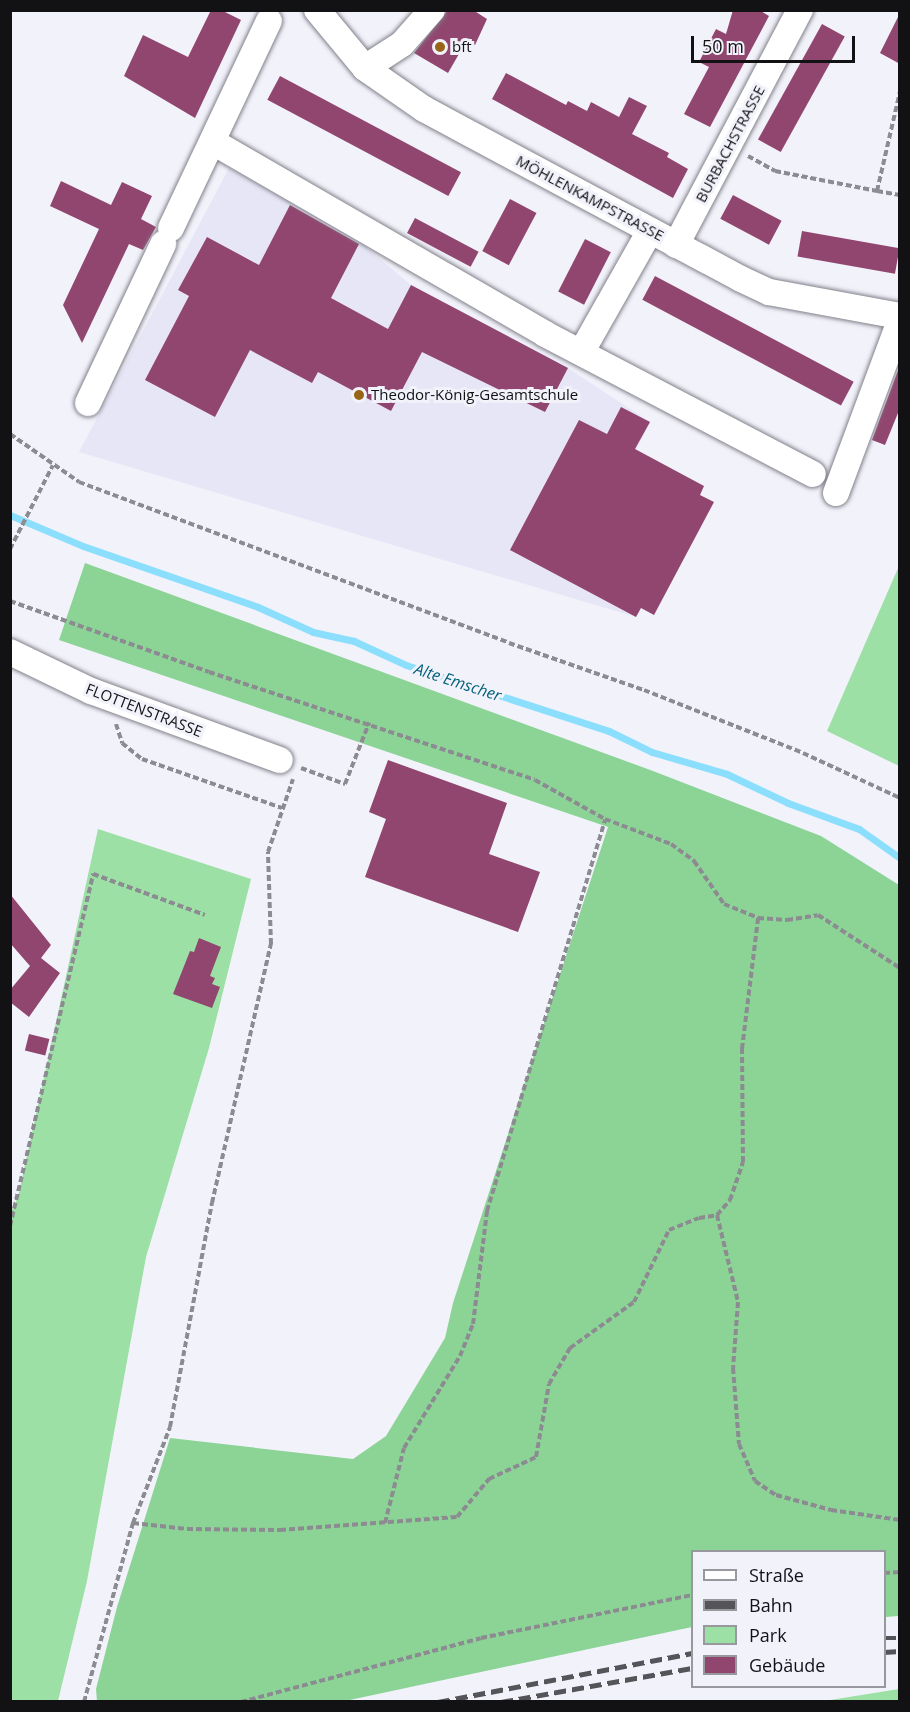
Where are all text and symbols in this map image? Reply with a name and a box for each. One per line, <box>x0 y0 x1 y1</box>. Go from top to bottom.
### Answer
scale bar <box>694 24 858 62</box>
text: 50 m <box>702 34 744 58</box>
place label: bft <box>452 38 472 56</box>
marker: bft <box>433 40 447 54</box>
street label: BURBACHSTRASSE <box>692 83 768 205</box>
street label: MÖHLENKAMPSTRASSE <box>513 151 667 245</box>
place label: Theodor-König-Gesamtschule <box>371 386 578 404</box>
marker: Theodor-König-Gesamtschule <box>352 388 366 402</box>
water label: Alte Emscher <box>412 659 504 705</box>
street label: FLOTTENSTRASSE <box>83 679 205 741</box>
legend <box>691 1550 886 1688</box>
text: Straße <box>749 1563 804 1587</box>
text: Bahn <box>749 1593 793 1617</box>
text: Park <box>749 1623 787 1647</box>
text: Gebäude <box>749 1653 825 1677</box>

